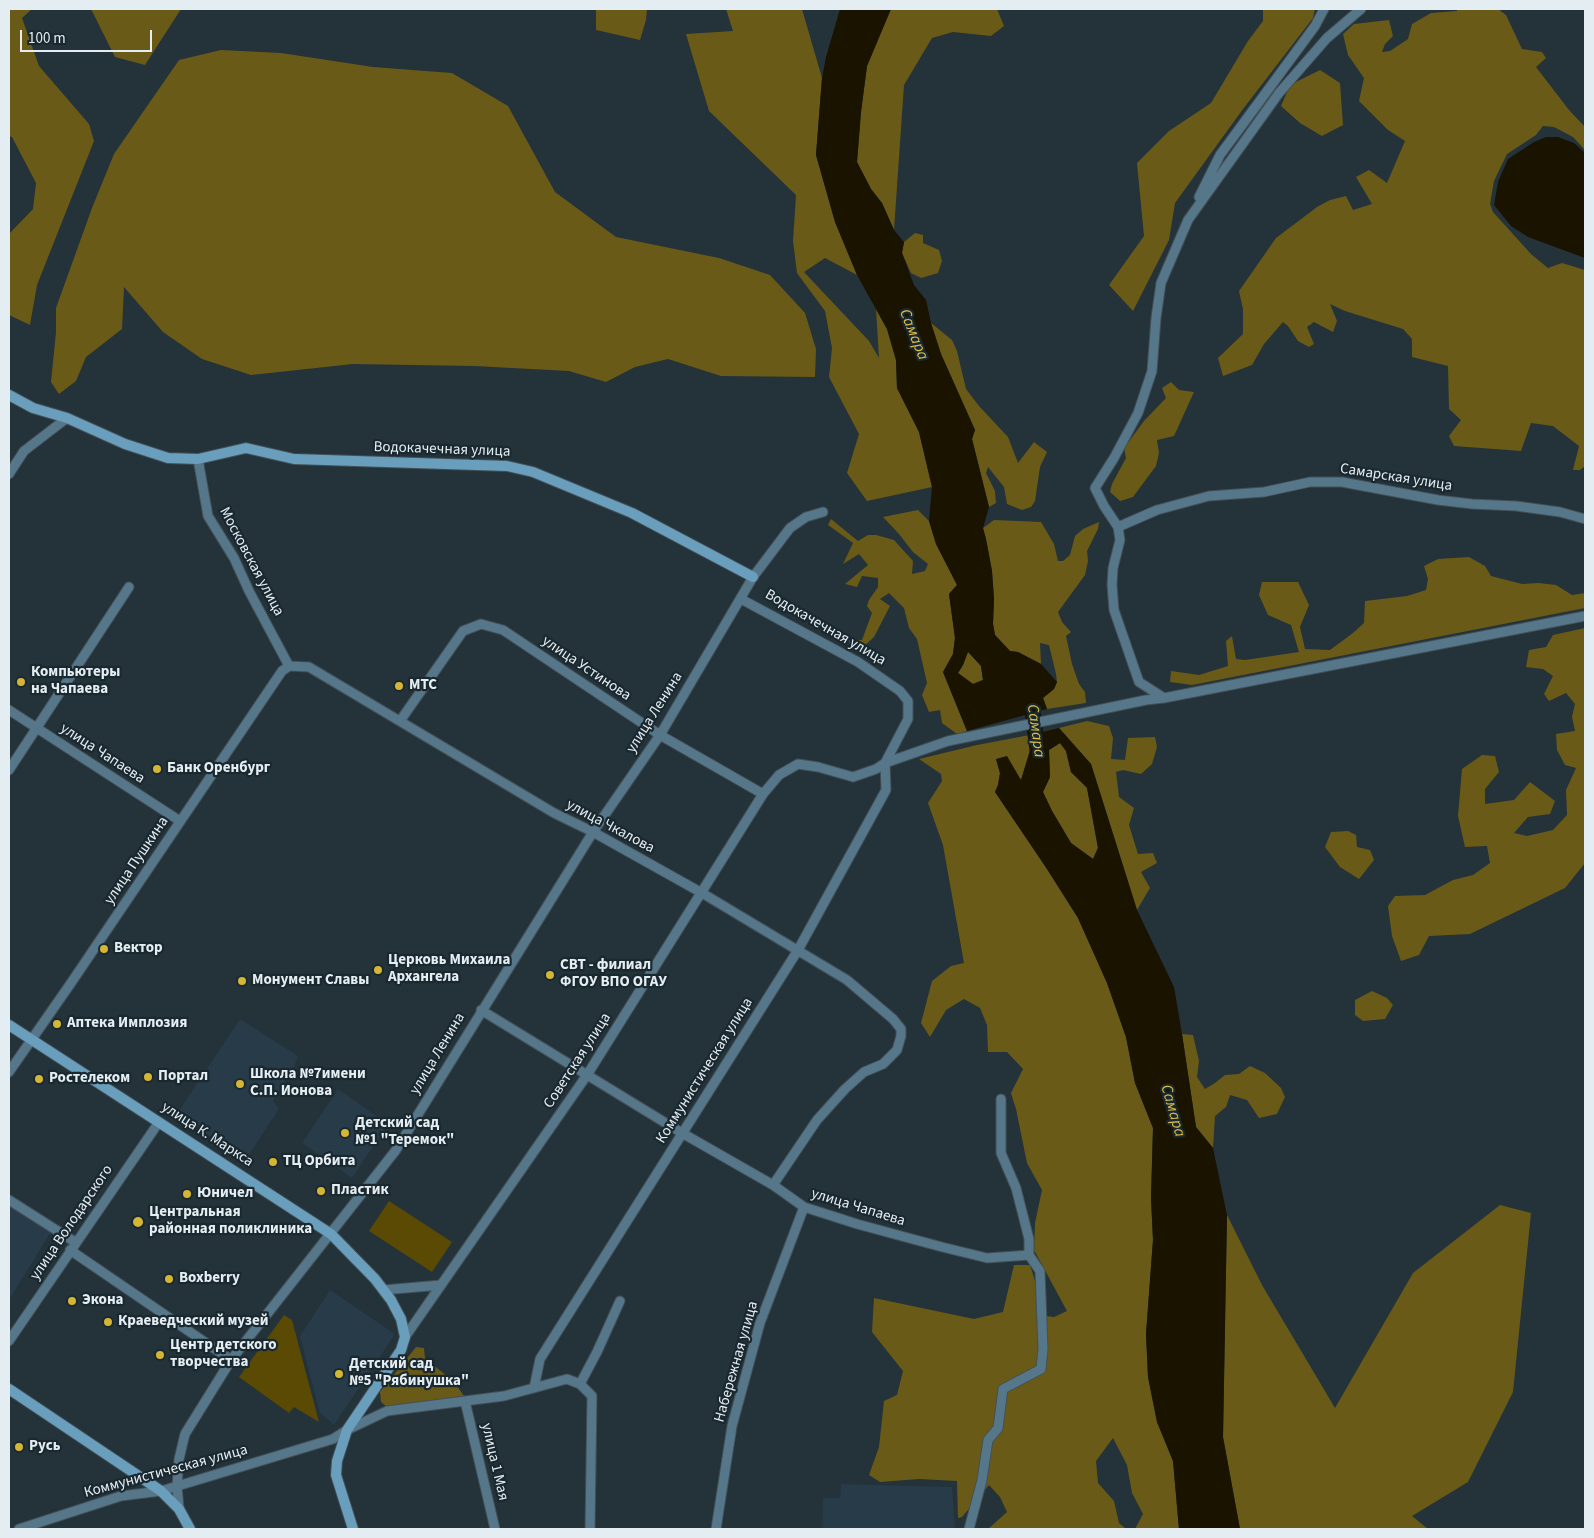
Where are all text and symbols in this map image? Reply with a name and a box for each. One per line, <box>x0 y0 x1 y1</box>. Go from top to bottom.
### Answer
scale bar <box>22 20 155 52</box>
text: 100 m <box>28 28 66 49</box>
water label: Самара <box>894 307 932 363</box>
street label: Водокачечная улица <box>373 439 511 461</box>
street label: Самарская улица <box>1339 460 1453 496</box>
street label: Московская улица <box>215 505 287 619</box>
street label: Водокачечная улица <box>761 586 889 670</box>
street label: улица Устинова <box>538 633 634 705</box>
place label: Компьютеры на Чапаева <box>31 664 120 699</box>
street label: улица Ленина <box>623 669 687 757</box>
marker: Компьютеры на Чапаева <box>15 676 27 688</box>
place label: МТС <box>409 677 437 695</box>
marker: МТС <box>393 680 405 692</box>
water label: Самара <box>1022 703 1048 759</box>
street label: улица Чапаева <box>56 720 148 788</box>
place label: Банк Оренбург <box>167 760 270 778</box>
marker: Банк Оренбург <box>151 763 163 775</box>
street label: улица Чкалова <box>563 796 657 858</box>
street label: улица Пушкина <box>101 814 173 908</box>
place label: Вектор <box>114 940 163 958</box>
marker: Вектор <box>98 943 110 955</box>
place label: Церковь Михаила Архангела <box>388 952 510 987</box>
place label: СВТ - филиал ФГОУ ВПО ОГАУ <box>560 957 667 992</box>
marker: Церковь Михаила Архангела <box>372 964 384 976</box>
marker: СВТ - филиал ФГОУ ВПО ОГАУ <box>544 969 556 981</box>
place label: Монумент Славы <box>252 972 369 990</box>
marker: Монумент Славы <box>236 975 248 987</box>
street label: Коммунистическая улица <box>653 995 757 1147</box>
street label: улица Ленина <box>407 1010 469 1098</box>
street label: Советская улица <box>540 1010 616 1112</box>
place label: Аптека Имплозия <box>67 1015 187 1033</box>
marker: Аптека Имплозия <box>51 1018 63 1030</box>
place label: Школа №7имени С.П. Ионова <box>250 1066 366 1101</box>
place label: Портал <box>158 1068 208 1086</box>
place label: Ростелеком <box>49 1070 130 1088</box>
marker: Портал <box>142 1071 154 1083</box>
marker: Ростелеком <box>33 1073 45 1085</box>
marker: Школа №7имени С.П. Ионова <box>234 1078 246 1090</box>
water label: Самара <box>1155 1083 1189 1139</box>
street label: улица К. Маркса <box>158 1099 256 1171</box>
place label: Детский сад №1 "Теремок" <box>355 1115 454 1150</box>
marker: Детский сад №1 "Теремок" <box>339 1127 351 1139</box>
place label: ТЦ Орбита <box>283 1153 355 1171</box>
marker: ТЦ Орбита <box>267 1156 279 1168</box>
street label: улица Володарского <box>27 1162 117 1284</box>
place label: Пластик <box>331 1182 389 1200</box>
place label: Юничел <box>197 1185 253 1203</box>
marker: Пластик <box>315 1185 327 1197</box>
street label: улица Чапаева <box>809 1185 907 1231</box>
marker: Юничел <box>181 1188 193 1200</box>
place label: Центральная районная поликлиника <box>149 1204 312 1239</box>
marker: Центральная районная поликлиника <box>131 1215 145 1229</box>
place label: Boxberry <box>179 1270 240 1288</box>
marker: Boxberry <box>163 1273 175 1285</box>
place label: Экона <box>82 1292 124 1310</box>
marker: Экона <box>66 1295 78 1307</box>
street label: Набережная улица <box>711 1299 763 1425</box>
place label: Краеведческий музей <box>118 1313 268 1331</box>
marker: Краеведческий музей <box>102 1316 114 1328</box>
place label: Центр детского творчества <box>170 1337 277 1372</box>
marker: Центр детского творчества <box>154 1349 166 1361</box>
place label: Детский сад №5 "Рябинушка" <box>349 1356 469 1391</box>
marker: Детский сад №5 "Рябинушка" <box>333 1368 345 1380</box>
street label: улица 1 Мая <box>476 1422 512 1502</box>
place label: Русь <box>29 1438 60 1456</box>
marker: Русь <box>13 1441 25 1453</box>
street label: Коммунистическая улица <box>82 1441 250 1503</box>

